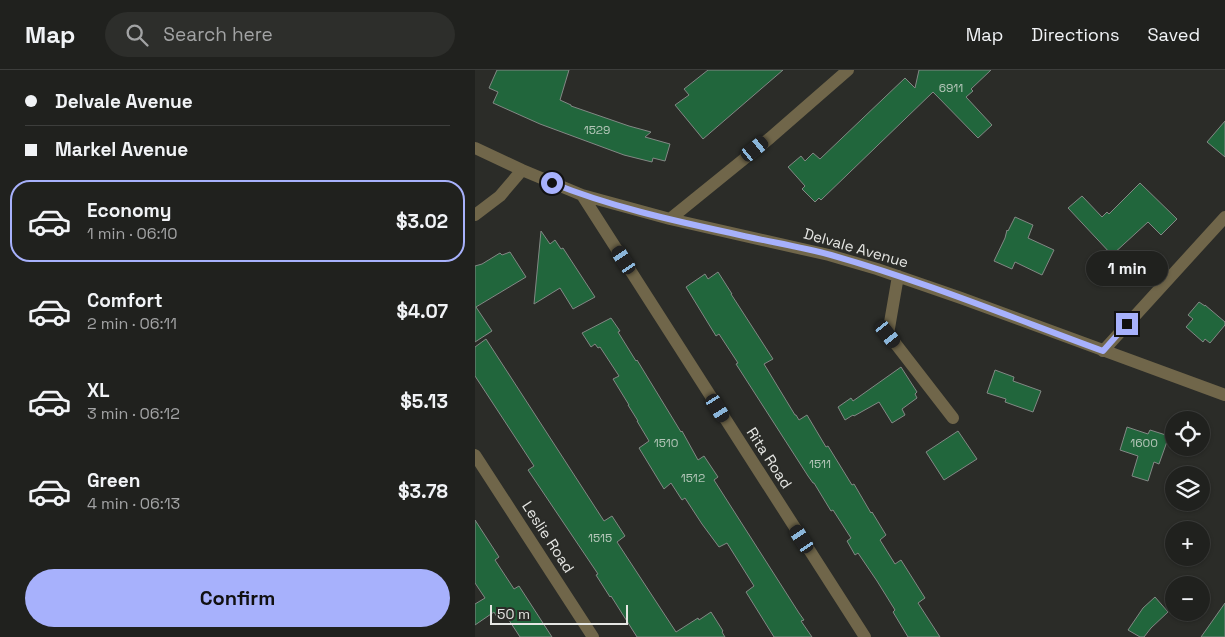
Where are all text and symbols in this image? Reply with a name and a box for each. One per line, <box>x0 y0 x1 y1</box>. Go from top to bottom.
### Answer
search box <box>105 12 455 57</box>
text: Map <box>25 19 75 50</box>
icon: search <box>123 21 151 49</box>
text: Search here <box>163 22 273 47</box>
text: Map <box>966 23 1003 46</box>
text: Directions <box>1031 23 1120 46</box>
text: Saved <box>1148 23 1200 46</box>
house number: 6911 <box>939 80 963 96</box>
text: Delvale Avenue <box>55 89 193 114</box>
house number: 1529 <box>584 122 610 138</box>
car <box>738 134 771 164</box>
text: Markel Avenue <box>55 137 188 162</box>
route start <box>541 172 563 194</box>
text: Economy <box>87 198 171 223</box>
icon: car <box>27 199 72 244</box>
text: $3.02 <box>396 209 448 234</box>
text: 1 min · 06:10 <box>87 223 178 244</box>
street label: Delvale Avenue <box>802 223 911 272</box>
car <box>609 243 638 277</box>
callout: 1 min <box>1086 252 1168 286</box>
text: 1 min <box>1107 258 1147 279</box>
text: Comfort <box>87 288 163 313</box>
icon: car <box>27 289 72 334</box>
text: $4.07 <box>397 299 448 324</box>
text: 2 min · 06:11 <box>87 313 177 334</box>
route end <box>1116 313 1138 335</box>
car <box>872 318 903 350</box>
text: XL <box>87 378 110 403</box>
icon: car <box>27 379 72 424</box>
text: $5.13 <box>400 389 448 414</box>
car <box>703 391 732 425</box>
text: 3 min · 06:12 <box>87 403 180 424</box>
map controls <box>1165 411 1210 621</box>
button: locate <box>1165 411 1210 456</box>
street label: Rita Road <box>743 423 796 492</box>
house number: 1510 <box>654 435 678 451</box>
house number: 1600 <box>1130 435 1158 451</box>
house number: 1511 <box>809 456 831 472</box>
button: layers <box>1165 466 1210 511</box>
text: Green <box>87 468 140 493</box>
icon: car <box>27 469 72 514</box>
house number: 1512 <box>681 470 705 486</box>
text: $3.78 <box>398 479 448 504</box>
text: 4 min · 06:13 <box>87 493 180 514</box>
street label: Leslie Road <box>518 497 579 576</box>
button: + <box>1165 521 1210 566</box>
car <box>787 522 816 556</box>
house number: 1515 <box>588 530 612 546</box>
button: Confirm <box>25 569 450 627</box>
button: − <box>1165 576 1210 621</box>
scale bar <box>490 602 627 625</box>
text: 50 m <box>497 605 530 623</box>

